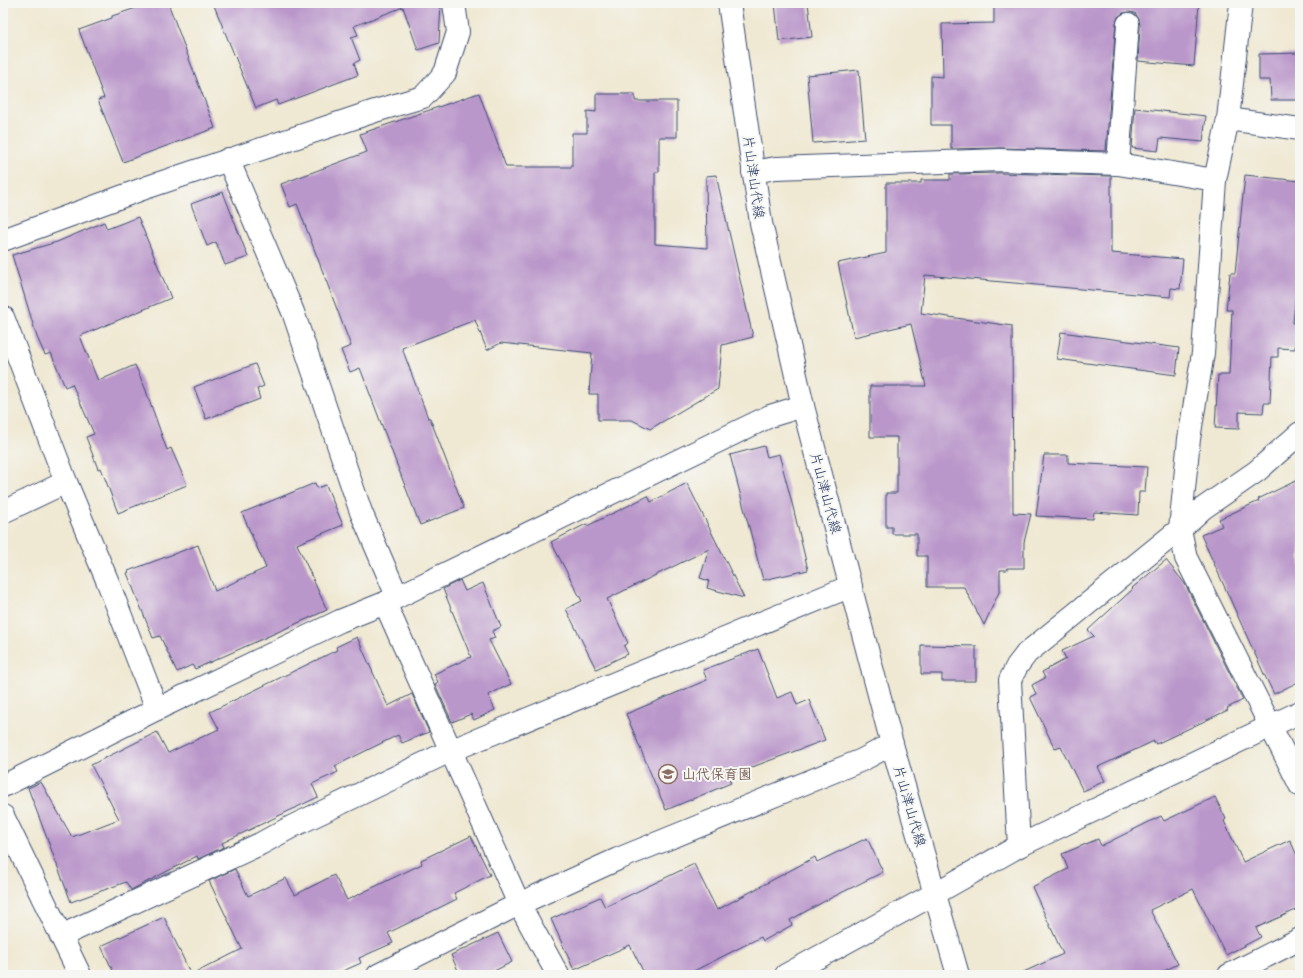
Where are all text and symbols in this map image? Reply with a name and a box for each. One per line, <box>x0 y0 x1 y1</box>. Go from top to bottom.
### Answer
street label: 片山津山代線 <box>735 134 772 220</box>
street label: 片山津山代線 <box>803 449 848 537</box>
place label: 山代保育園 <box>682 762 752 787</box>
street label: 片山津山代線 <box>886 762 933 850</box>
school or university icon: 山代保育園 <box>657 763 679 785</box>

